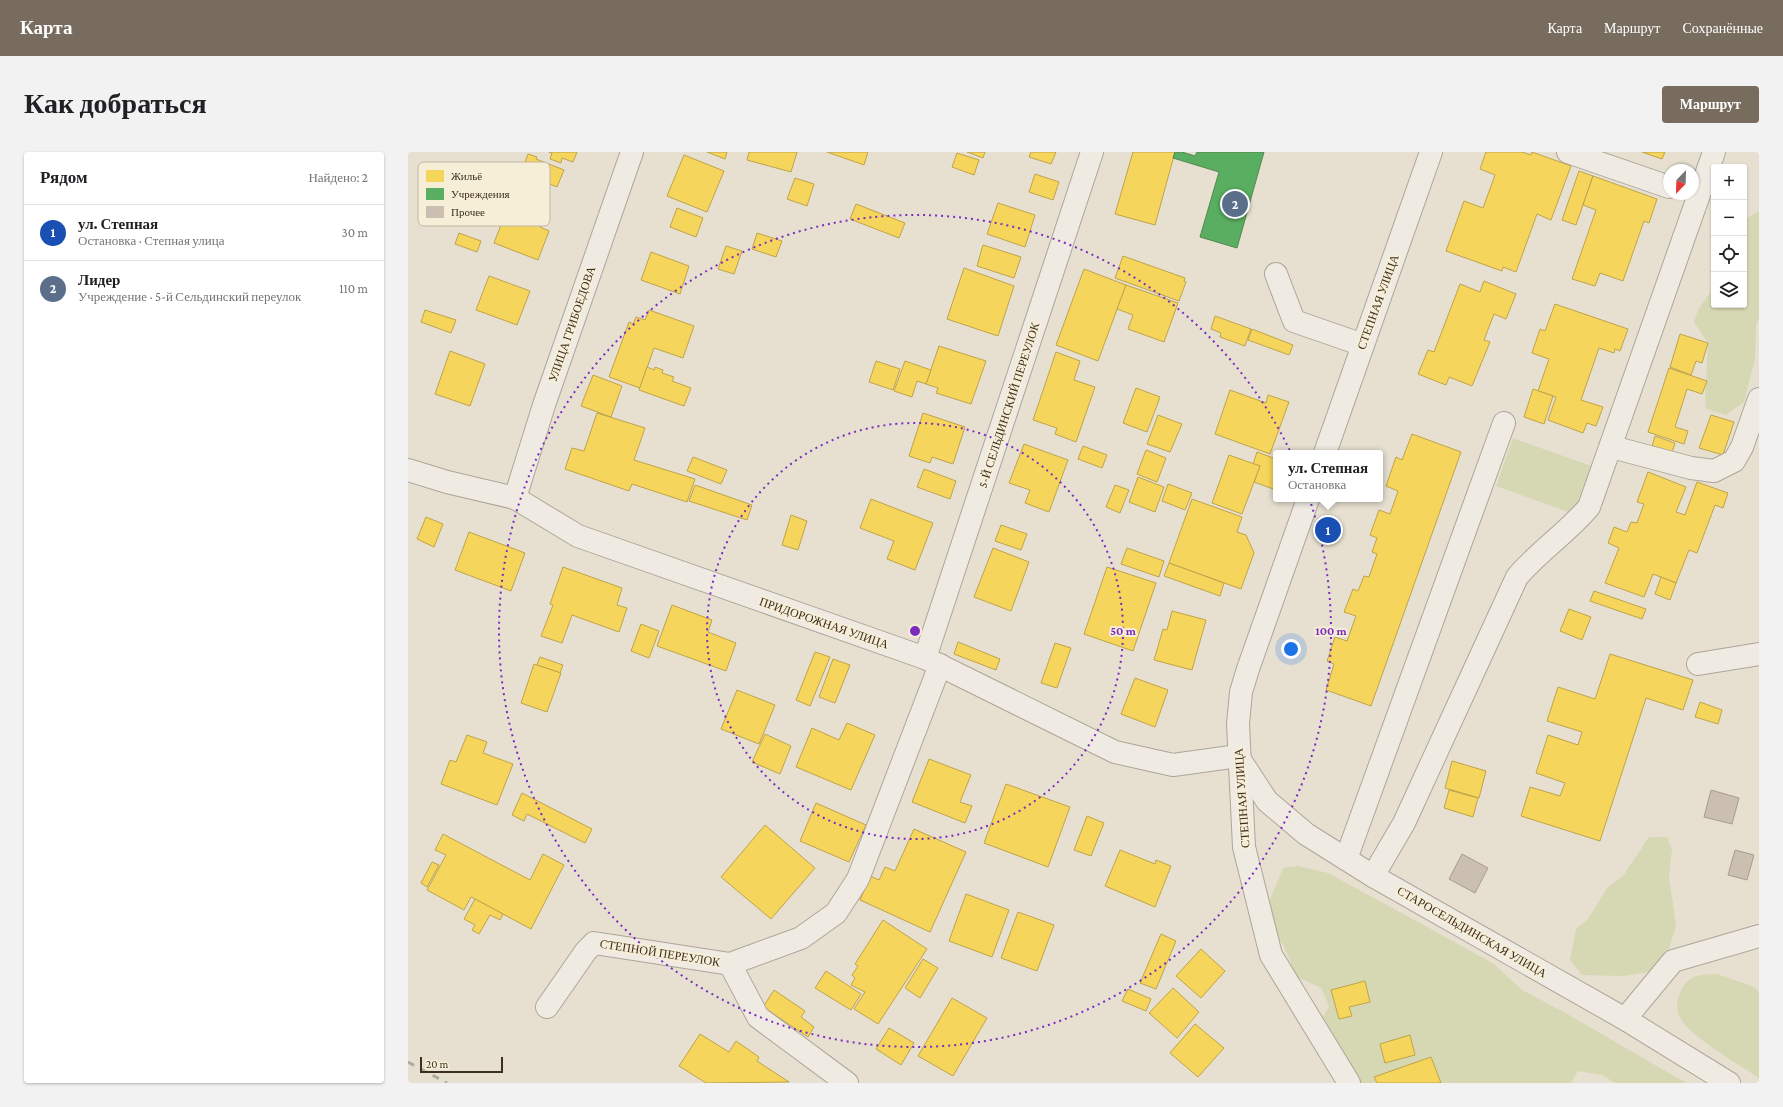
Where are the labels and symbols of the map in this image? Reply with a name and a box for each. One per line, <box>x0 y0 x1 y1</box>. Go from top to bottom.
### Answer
legend <box>418 162 550 226</box>
north arrow <box>1663 164 1699 200</box>
text: Жильё <box>451 170 482 182</box>
text: Учреждения <box>451 188 510 200</box>
pin: 2 <box>1222 189 1248 219</box>
text: Прочее <box>451 206 485 218</box>
street label: СТЕПНАЯ УЛИЦА <box>1354 252 1402 351</box>
street label: УЛИЦА ГРИБОЕДОВА <box>546 264 598 384</box>
street label: 5-Й СЕЛЬДИНСКИЙ ПЕРЕУЛОК <box>976 319 1043 490</box>
pin: 1 <box>1315 515 1341 545</box>
street label: ПРИДОРОЖНАЯ УЛИЦА <box>758 594 891 652</box>
centre of rings <box>908 624 922 638</box>
text: 50 m <box>1110 624 1137 638</box>
text: 100 m <box>1315 624 1348 638</box>
your location <box>1281 639 1301 659</box>
street label: СТЕПНАЯ УЛИЦА <box>1231 747 1252 848</box>
street label: СТАРОСЕЛЬДИНСКАЯ УЛИЦА <box>1395 883 1549 981</box>
street label: СТЕПНОЙ ПЕРЕУЛОК <box>599 937 722 970</box>
scale bar <box>420 1055 503 1074</box>

